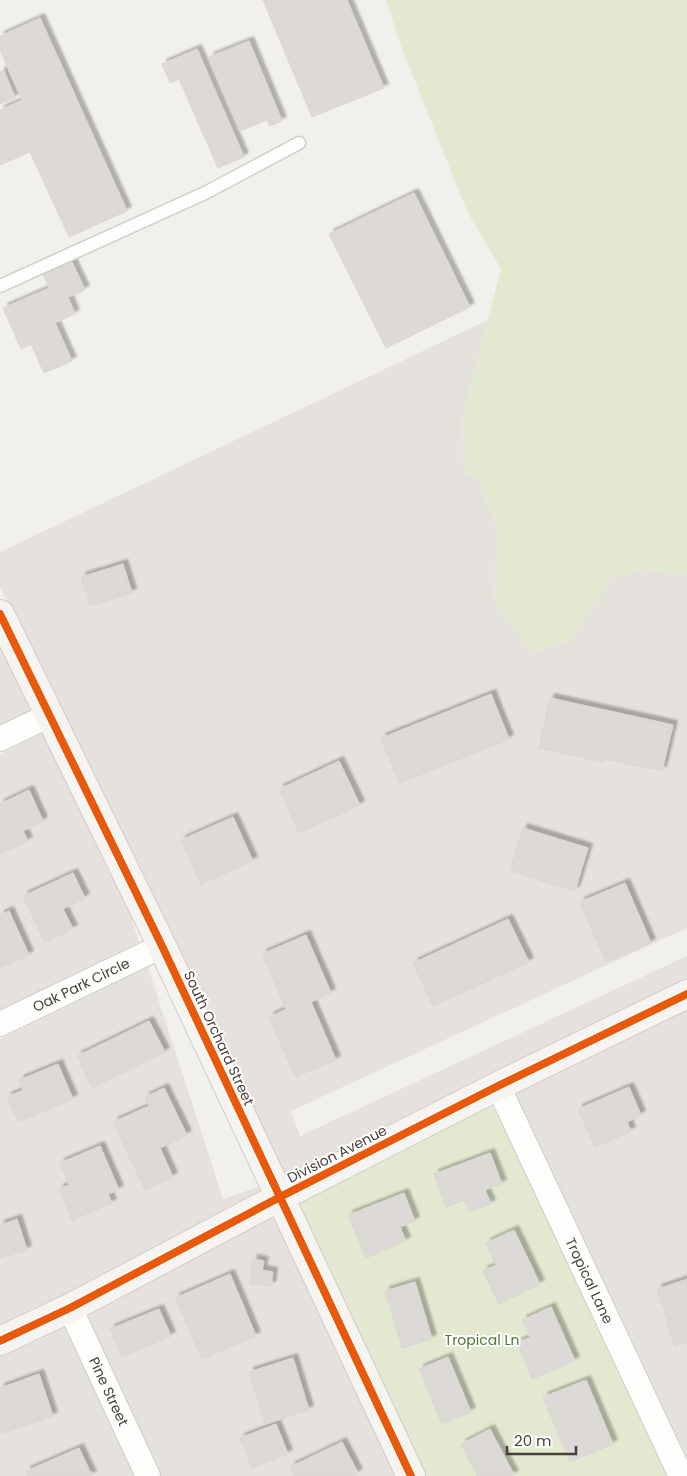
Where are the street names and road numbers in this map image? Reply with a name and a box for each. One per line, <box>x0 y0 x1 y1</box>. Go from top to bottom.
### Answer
street label: Oak Park Circle <box>29 953 133 1017</box>
street label: South Orchard Street <box>179 967 259 1109</box>
street label: Division Avenue <box>284 1120 391 1188</box>
street label: Tropical Lane <box>561 1234 618 1327</box>
street label: Pine Street <box>84 1354 133 1429</box>

